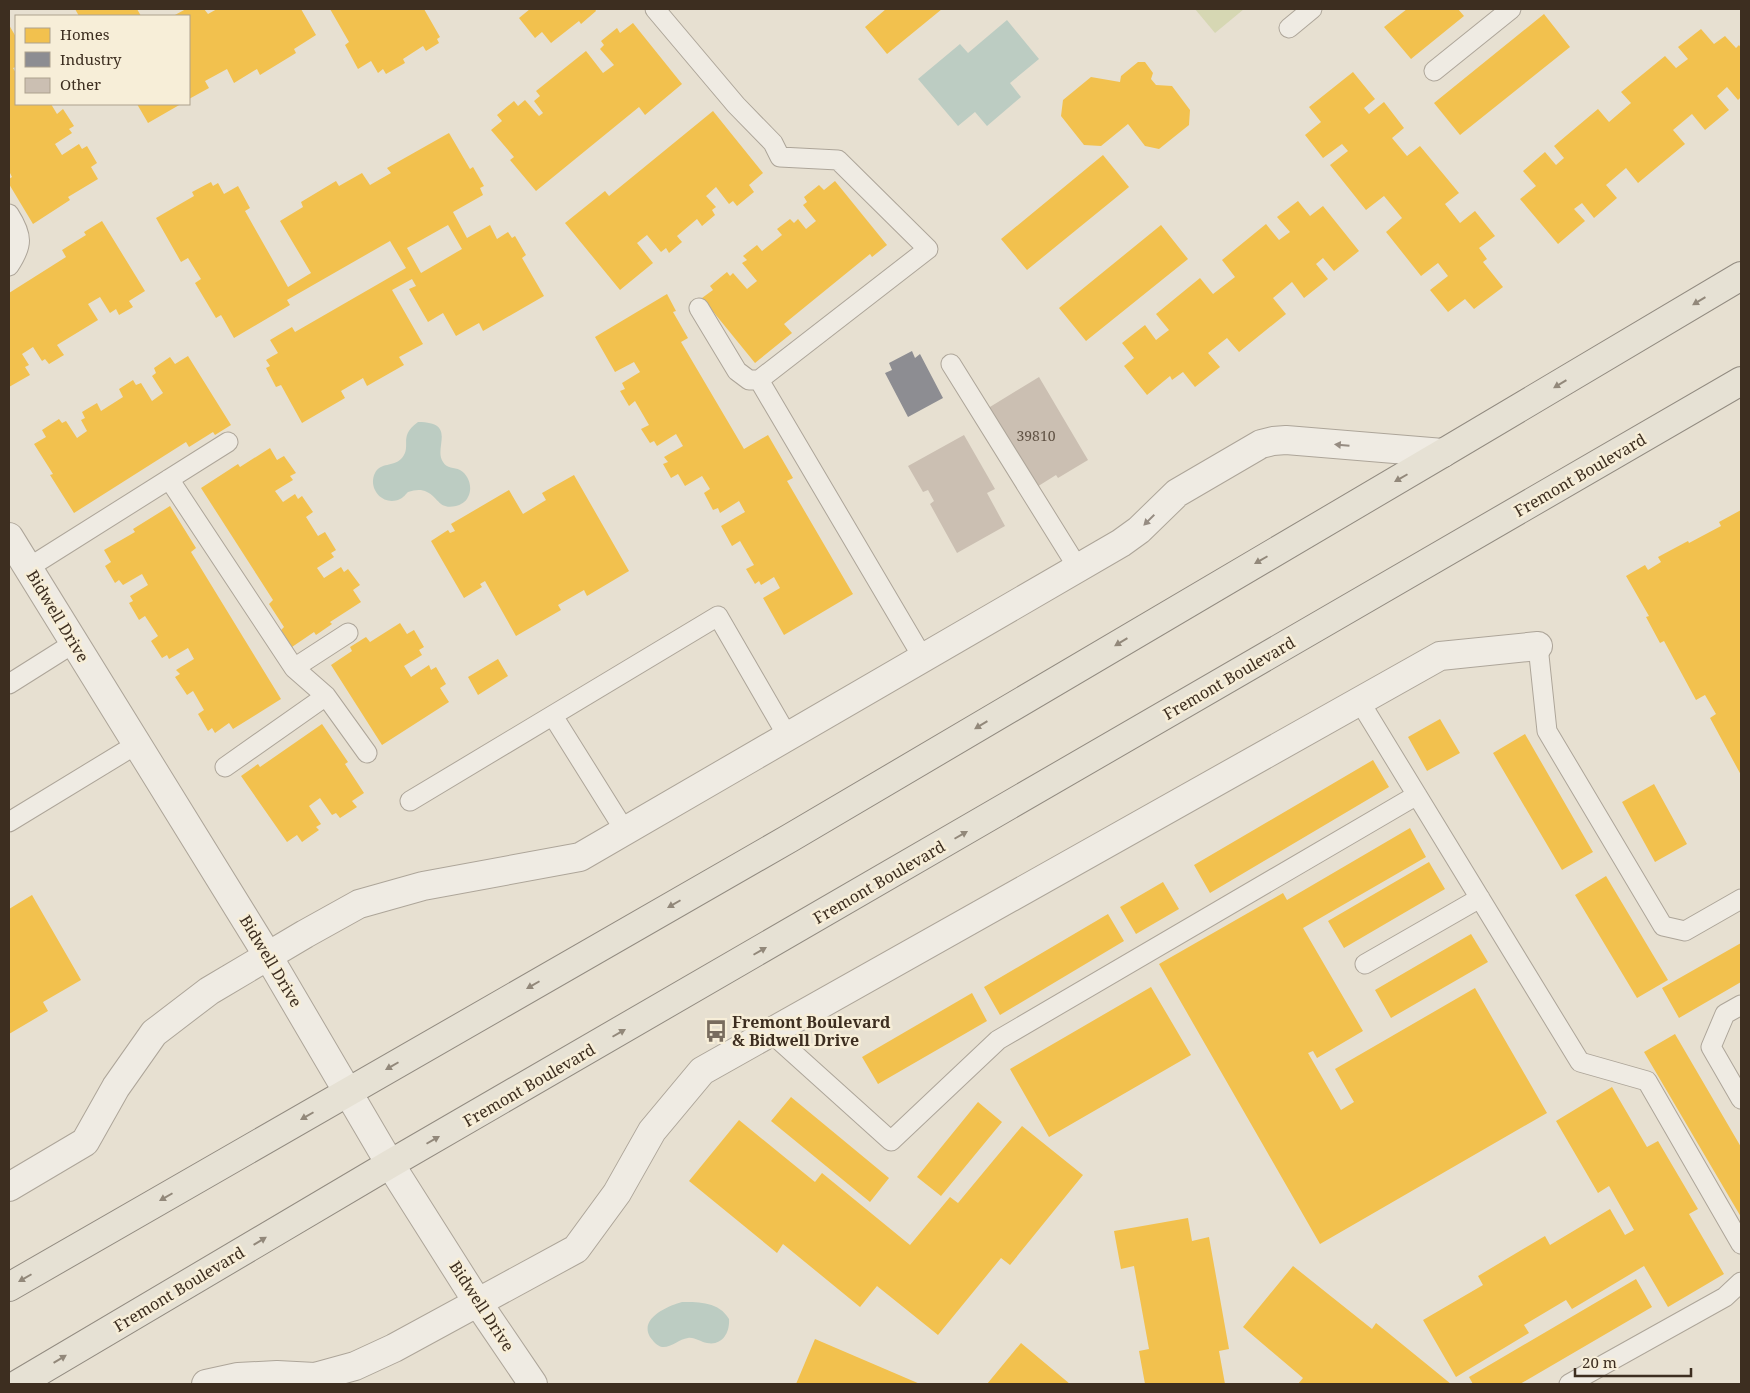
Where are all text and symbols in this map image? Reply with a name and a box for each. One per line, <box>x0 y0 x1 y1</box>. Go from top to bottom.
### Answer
legend <box>15 15 190 105</box>
text: Homes <box>60 24 110 44</box>
text: Industry <box>60 49 122 69</box>
text: Other <box>60 74 101 94</box>
one-way arrow <box>1693 296 1706 305</box>
one-way arrow <box>1553 379 1566 388</box>
house number: 39810 <box>1016 426 1056 445</box>
street label: Fremont Boulevard <box>1510 428 1650 522</box>
one-way arrow <box>1334 441 1350 449</box>
one-way arrow <box>1395 473 1408 482</box>
one-way arrow <box>1143 514 1155 526</box>
one-way arrow <box>1254 556 1269 564</box>
street label: Bidwell Drive <box>22 566 94 666</box>
street label: Fremont Boulevard <box>1159 631 1299 725</box>
one-way arrow <box>1115 638 1128 647</box>
one-way arrow <box>974 721 989 729</box>
one-way arrow <box>954 830 967 839</box>
street label: Fremont Boulevard <box>809 835 949 929</box>
one-way arrow <box>668 900 681 909</box>
street label: Bidwell Drive <box>235 911 307 1011</box>
one-way arrow <box>753 947 766 956</box>
one-way arrow <box>527 981 540 990</box>
place label: Fremont Boulevard & Bidwell Drive <box>732 1011 891 1051</box>
bus stop icon: Fremont Boulevard & Bidwell Drive <box>703 1018 729 1044</box>
one-way arrow <box>612 1028 626 1037</box>
street label: Fremont Boulevard <box>459 1038 599 1132</box>
one-way arrow <box>386 1062 399 1071</box>
one-way arrow <box>300 1111 313 1120</box>
one-way arrow <box>425 1136 440 1144</box>
one-way arrow <box>159 1192 172 1201</box>
one-way arrow <box>254 1237 267 1246</box>
street label: Fremont Boulevard <box>109 1241 249 1337</box>
street label: Bidwell Drive <box>444 1256 520 1356</box>
one-way arrow <box>18 1273 32 1282</box>
scale bar <box>1575 1346 1691 1378</box>
text: 20 m <box>1582 1352 1617 1372</box>
one-way arrow <box>54 1355 67 1364</box>

